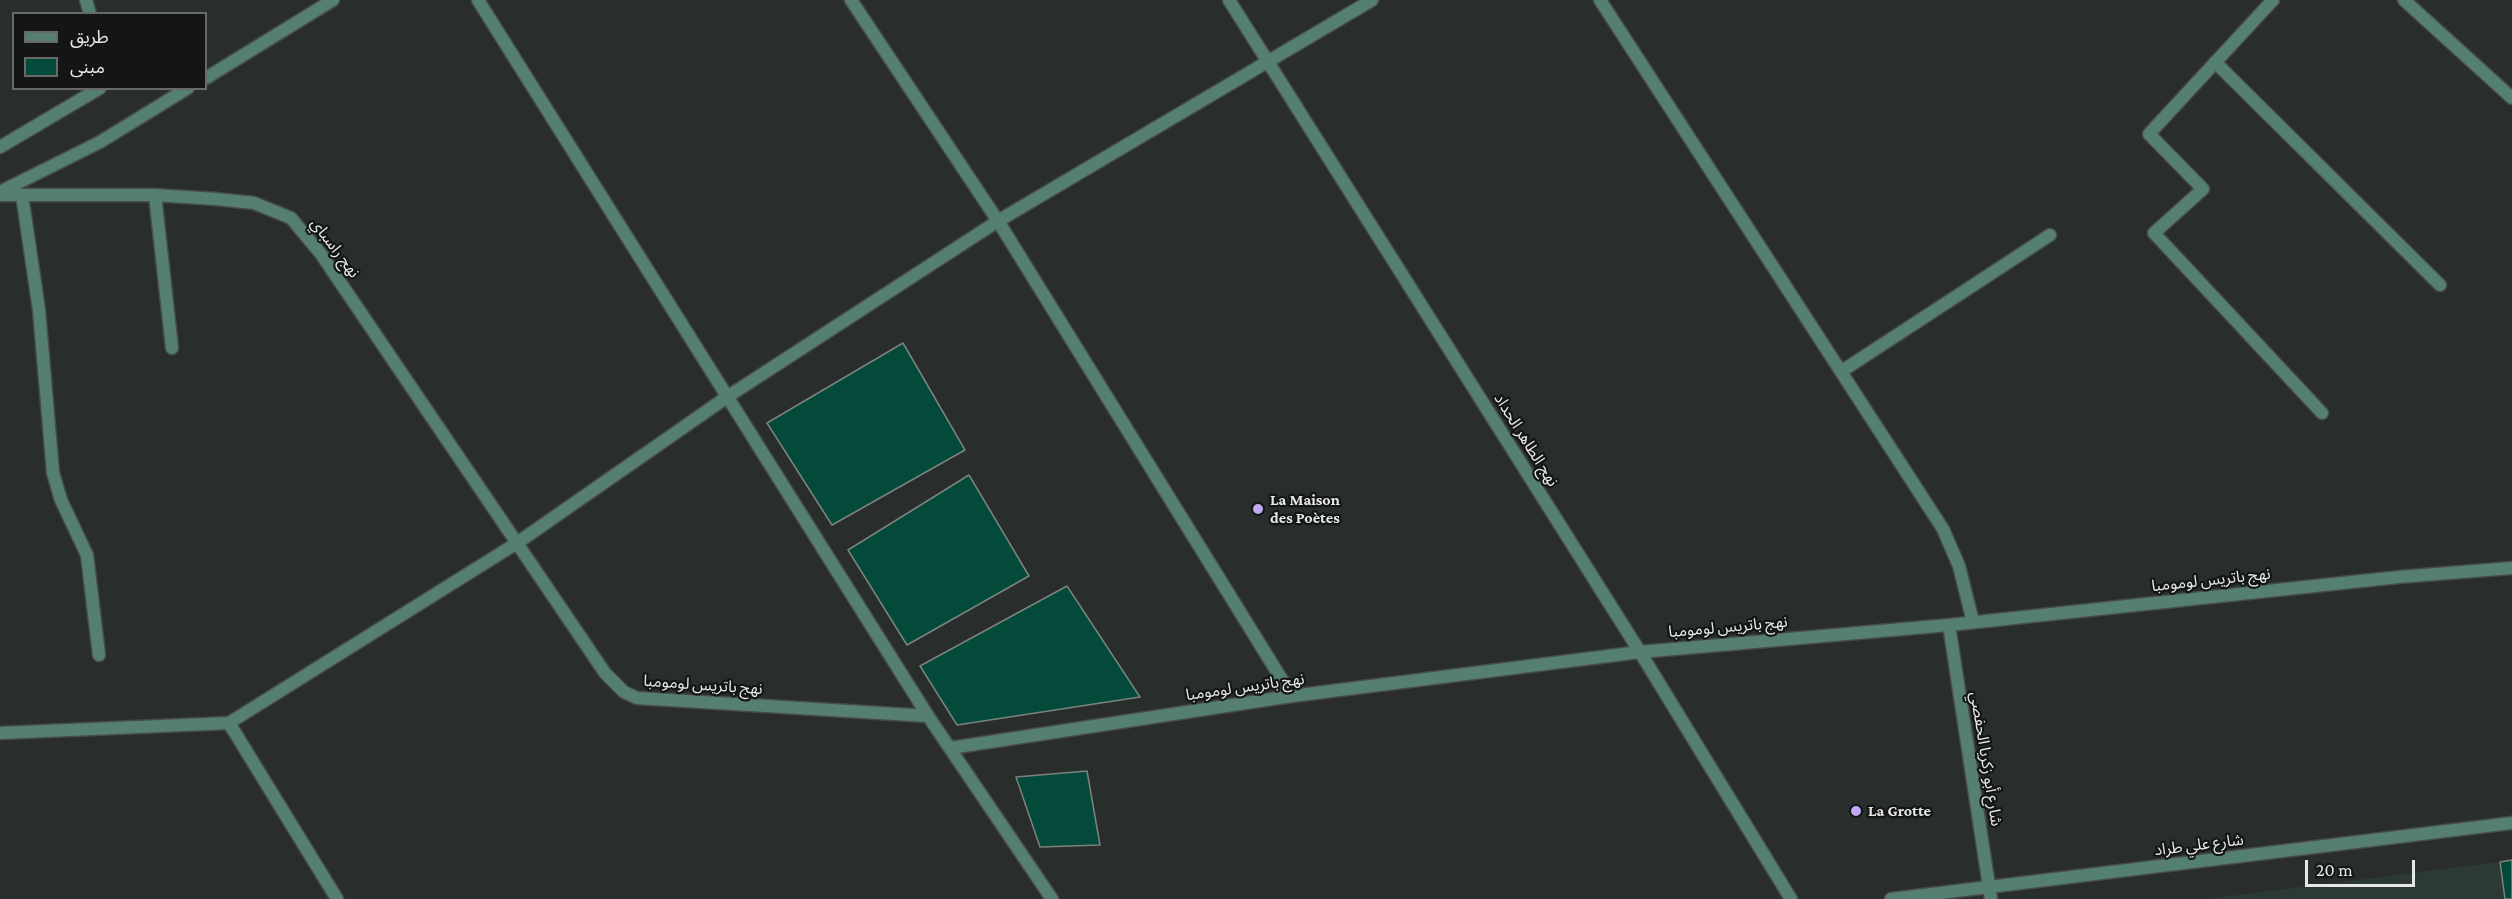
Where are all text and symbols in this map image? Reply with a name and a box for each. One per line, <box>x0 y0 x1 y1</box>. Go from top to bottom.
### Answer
legend <box>12 12 207 90</box>
text: طريق <box>70 27 109 47</box>
text: مبنى <box>70 57 105 77</box>
street label: نهج راسباي <box>306 214 364 282</box>
street label: نهج الطاهر الحداد <box>1490 390 1562 490</box>
place label: La Maison des Poètes <box>1270 490 1340 528</box>
marker: La Maison des Poètes <box>1251 502 1265 516</box>
street label: نهج باتريس لومومبا <box>2150 564 2272 596</box>
street label: نهج باتريس لومومبا <box>1668 612 1788 642</box>
street label: نهج باتريس لومومبا <box>1184 669 1306 705</box>
street label: نهج باتريس لومومبا <box>643 671 763 699</box>
street label: شارع أبو زكريا الحفصي <box>1966 690 2006 828</box>
place label: La Grotte <box>1868 801 1931 821</box>
marker: La Grotte <box>1849 804 1863 818</box>
street label: شارع علي طراد <box>2153 830 2245 860</box>
scale bar <box>2308 848 2418 886</box>
text: 20 m <box>2316 860 2353 880</box>

